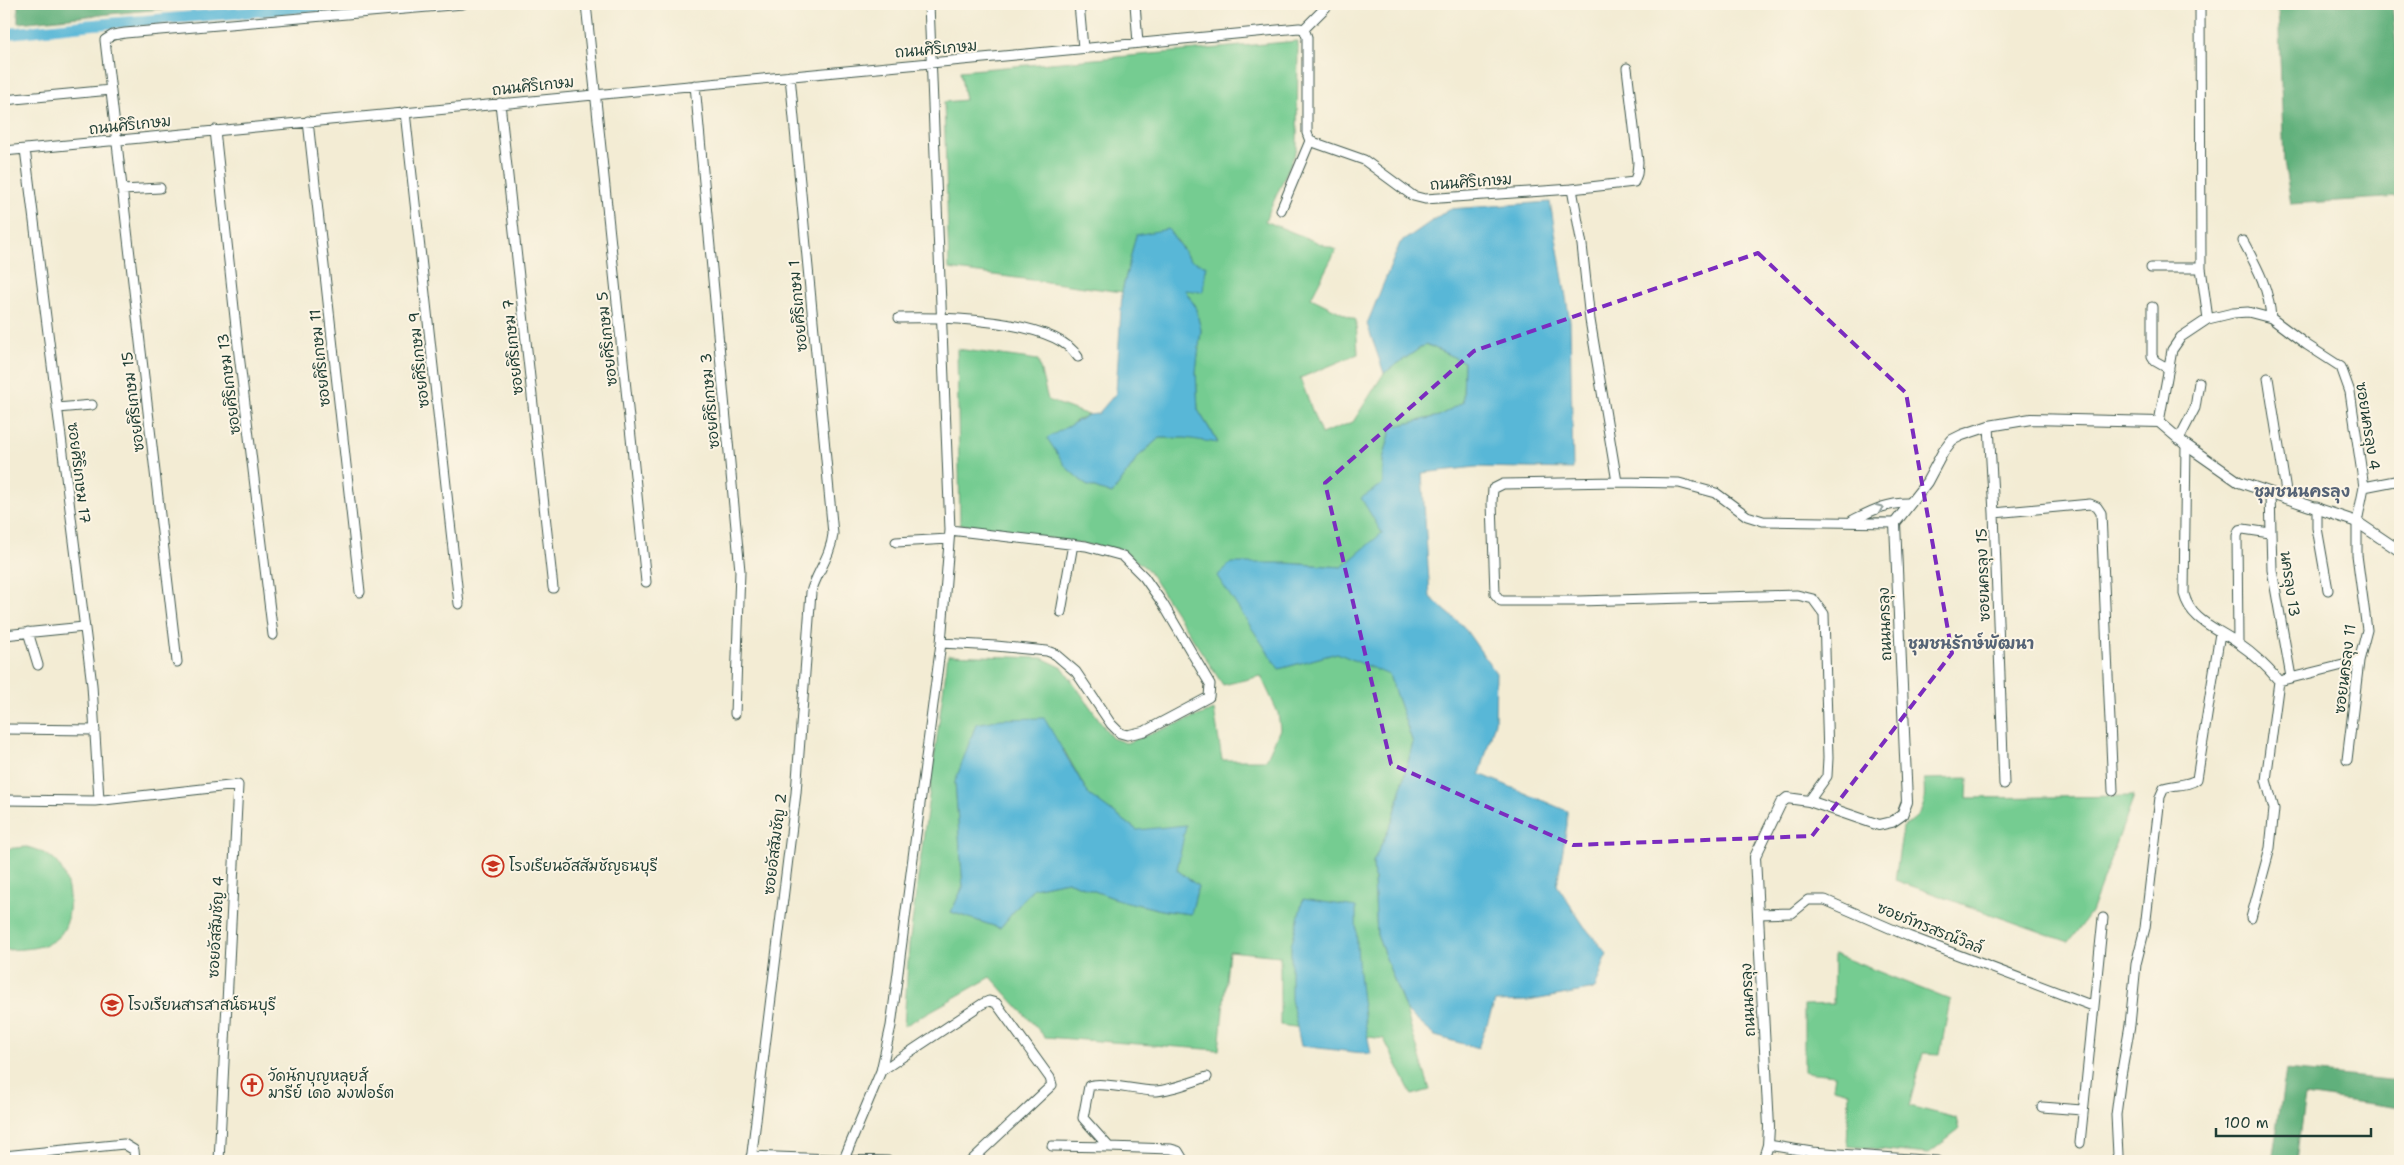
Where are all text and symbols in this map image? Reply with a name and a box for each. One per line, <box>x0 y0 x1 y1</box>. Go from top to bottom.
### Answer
street label: ถนนศิริเกษม <box>894 35 978 63</box>
street label: ถนนศิริเกษม <box>491 72 575 100</box>
street label: ถนนศิริเกษม <box>88 111 172 139</box>
street label: ถนนศิริเกษม <box>1429 169 1513 195</box>
street label: ซอยศิริเกษม 1 <box>784 259 812 353</box>
street label: ซอยศิริเกษม 5 <box>592 291 622 387</box>
street label: ซอยศิริเกษม 7 <box>498 298 528 396</box>
street label: ซอยศิริเกษม 11 <box>305 308 335 408</box>
street label: ซอยศิริเกษม 9 <box>404 311 434 409</box>
street label: ซอยศิริเกษม 13 <box>213 332 245 436</box>
street label: ซอยศิริเกษม 15 <box>117 351 149 453</box>
street label: ซอยศิริเกษม 3 <box>696 352 724 450</box>
street label: ซอยนครลุง 4 <box>2350 381 2385 472</box>
street label: ซอยศิริเกษม 17 <box>63 421 95 525</box>
district label: ชุมชนนครลุง <box>2254 481 2350 504</box>
one-way arrow <box>1875 503 1884 514</box>
street label: ซอยนครลุง 15 <box>1971 528 1996 622</box>
street label: นครลุง 13 <box>2275 550 2305 618</box>
street label: ถนนนครลุง <box>1874 587 1897 661</box>
street label: ซอยนครลุง 11 <box>2330 623 2361 715</box>
district label: ชุมชนรักษ์พัฒนา <box>1908 632 2034 656</box>
street label: ซอยอัสสัมชัญ 2 <box>759 792 791 896</box>
school or university icon: โรงเรียนอัสสัมชัญธนบุรี <box>481 854 505 878</box>
place label: โรงเรียนอัสสัมชัญธนบุรี <box>509 856 658 877</box>
street label: ซอยอัสสัมชัญ 4 <box>203 875 229 979</box>
street label: ซอยภัทรสรณ์วิลล์ <box>1874 898 1986 958</box>
street label: ถนนนครลุง <box>1736 963 1761 1037</box>
school or university icon: โรงเรียนสารสาสน์ธนบุรี <box>100 993 124 1017</box>
place label: โรงเรียนสารสาสน์ธนบุรี <box>128 995 276 1016</box>
place label: วัดนักบุญหลุยส์ มารีย์ เดอ มงฟอร์ต <box>268 1066 394 1103</box>
church icon: วัดนักบุญหลุยส์ มารีย์ เดอ มงฟอร์ต <box>240 1073 264 1097</box>
scale bar <box>2216 1105 2372 1137</box>
text: 100 m <box>2224 1113 2269 1133</box>

